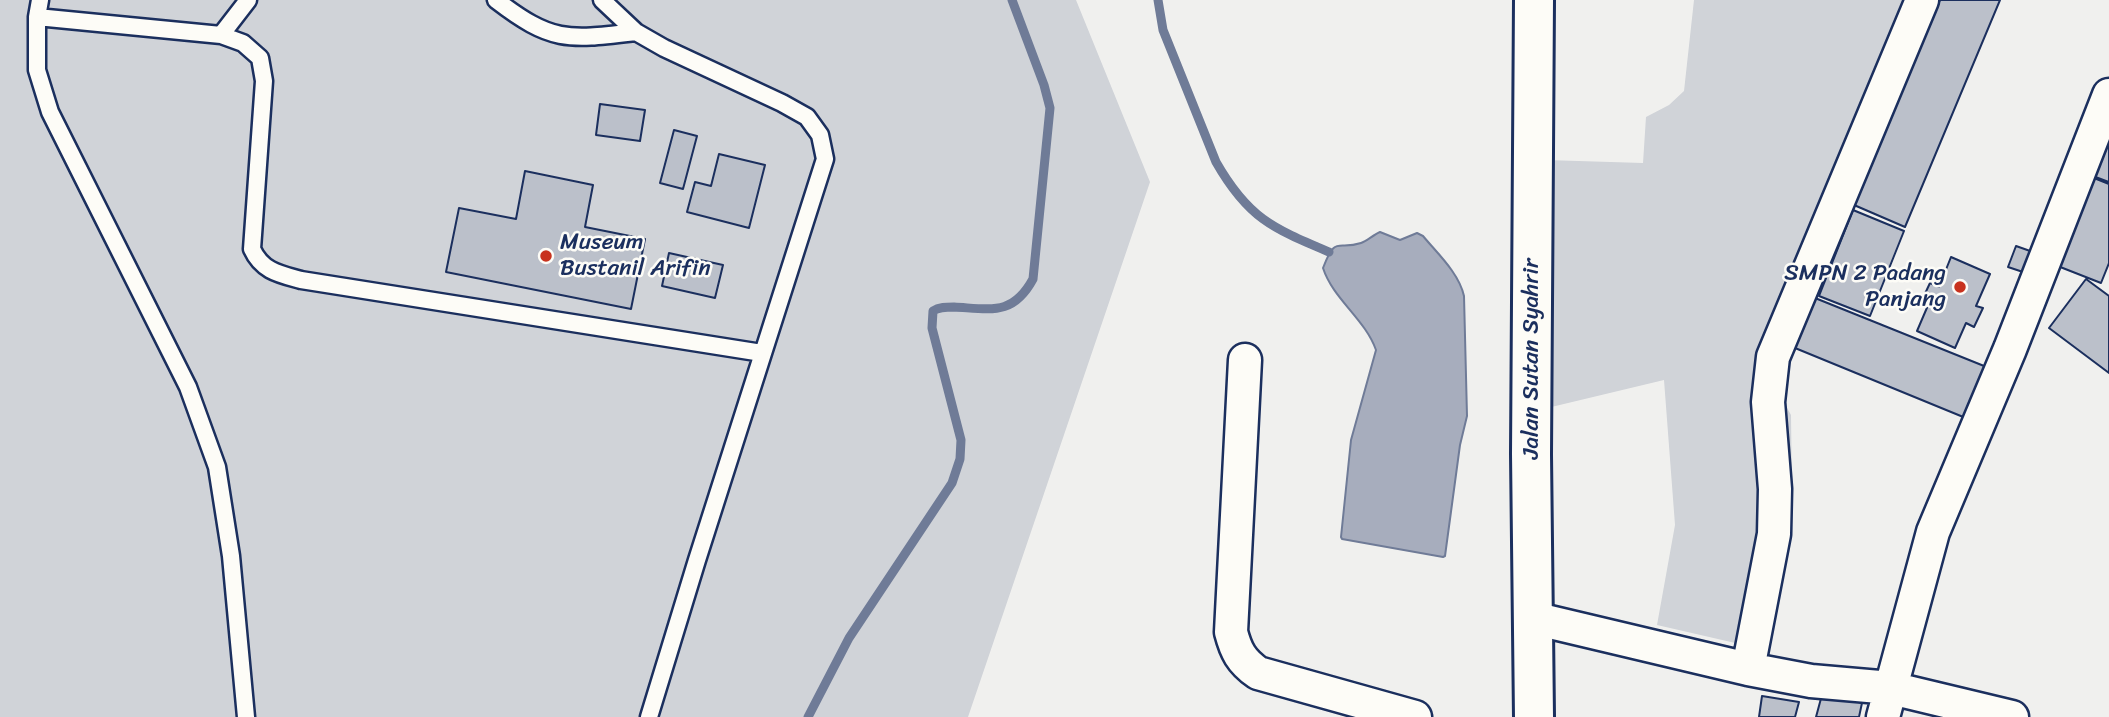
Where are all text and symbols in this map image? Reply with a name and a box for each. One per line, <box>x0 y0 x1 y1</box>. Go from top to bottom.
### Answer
place label: Museum Bustanil Arifin <box>560 229 711 283</box>
marker: Museum Bustanil Arifin <box>538 248 554 264</box>
street label: Jalan Sutan Syahrir <box>1518 259 1546 459</box>
place label: SMPN 2 Padang Panjang <box>1784 260 1946 314</box>
marker: SMPN 2 Padang Panjang <box>1952 279 1968 295</box>

